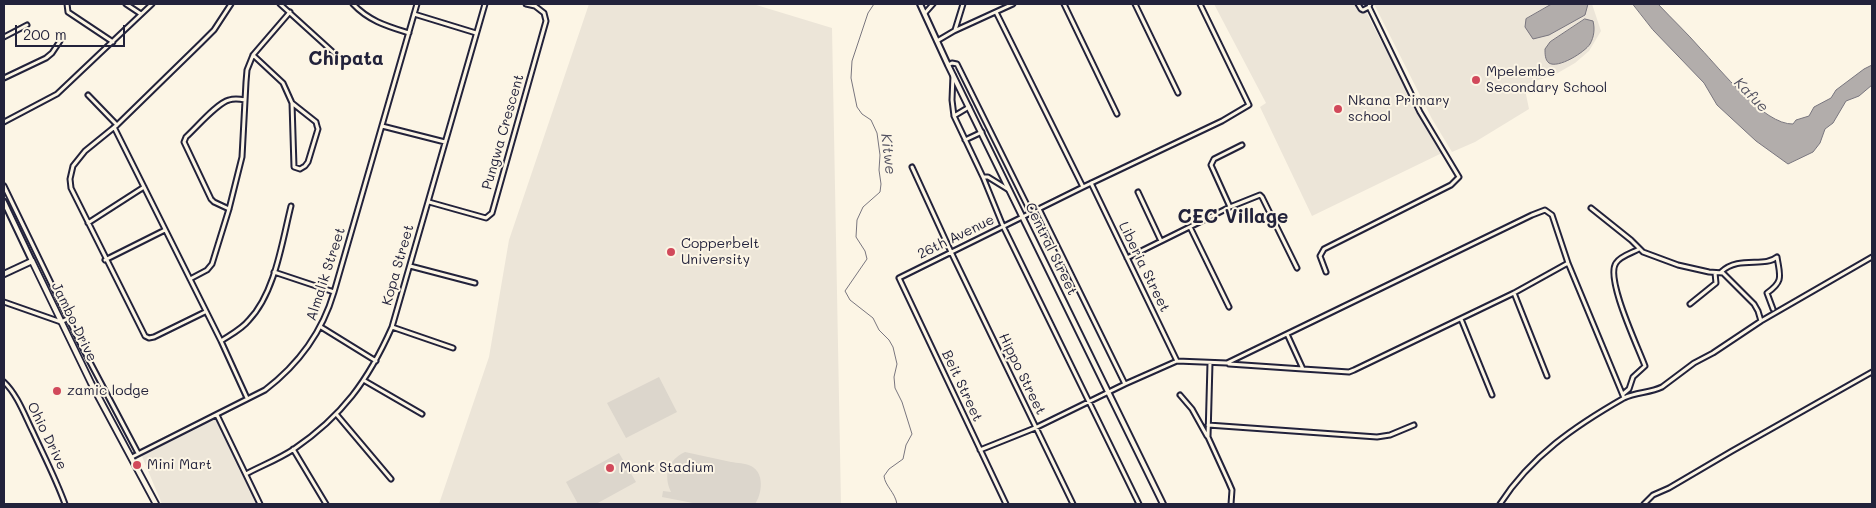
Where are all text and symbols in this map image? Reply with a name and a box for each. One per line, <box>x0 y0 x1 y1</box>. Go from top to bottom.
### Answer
scale bar <box>18 15 128 47</box>
text: 200 m <box>23 24 67 44</box>
district label: Chipata <box>308 48 384 70</box>
place label: Mpelembe Secondary School <box>1486 64 1607 96</box>
street label: Pungwa Crescent <box>478 72 528 192</box>
marker: Mpelembe Secondary School <box>1470 74 1482 86</box>
water label: Kafue <box>1730 74 1772 116</box>
place label: Nkana Primary school <box>1348 93 1450 125</box>
marker: Nkana Primary school <box>1332 103 1344 115</box>
water label: Kitwe <box>877 132 899 176</box>
street label: Central Street <box>1021 200 1081 298</box>
district label: CEC Village <box>1178 206 1288 228</box>
street label: 26th Avenue <box>915 211 997 263</box>
street label: Liberia Street <box>1115 219 1173 315</box>
street label: Kopa Street <box>378 223 418 307</box>
street label: Almalik Street <box>303 225 349 323</box>
place label: Copperbelt University <box>681 236 760 268</box>
marker: Copperbelt University <box>665 246 677 258</box>
street label: Jambo Drive <box>48 280 100 364</box>
street label: Hippo Street <box>995 330 1049 418</box>
street label: Beit Street <box>938 348 986 424</box>
place label: zamic lodge <box>67 383 149 399</box>
marker: zamic lodge <box>51 385 63 397</box>
street label: Ohio Drive <box>23 399 71 473</box>
place label: Mini Mart <box>147 457 212 473</box>
marker: Mini Mart <box>131 459 143 471</box>
place label: Monk Stadium <box>620 460 714 476</box>
marker: Monk Stadium <box>604 462 616 474</box>

